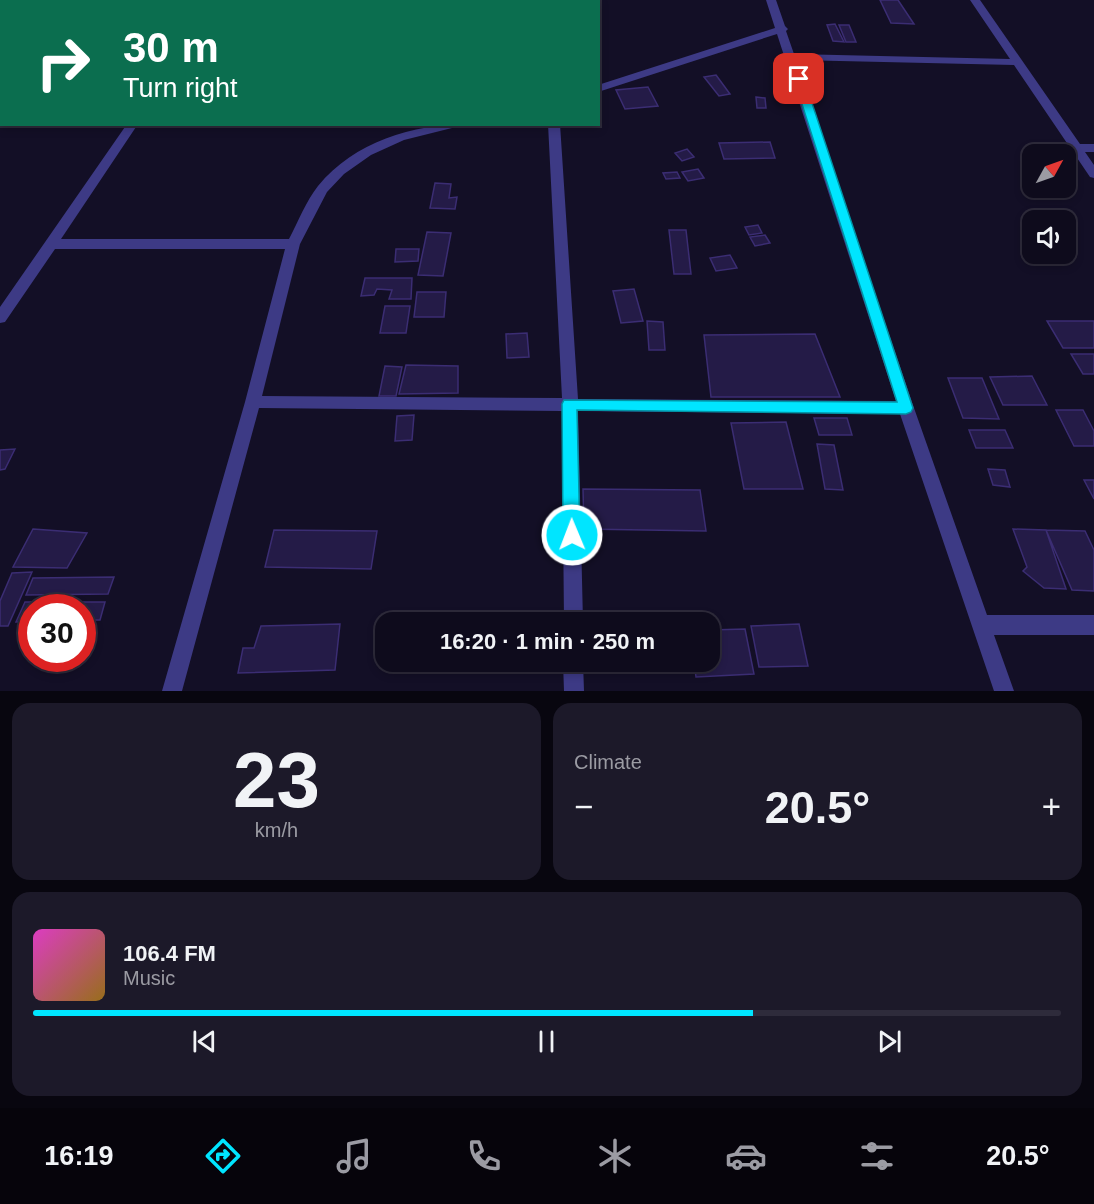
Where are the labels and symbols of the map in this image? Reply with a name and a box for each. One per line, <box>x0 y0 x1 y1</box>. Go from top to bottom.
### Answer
pin <box>773 53 824 104</box>
north arrow <box>1022 144 1076 198</box>
position arrow <box>540 503 604 567</box>
speed limit sign: 30 <box>18 594 96 672</box>

